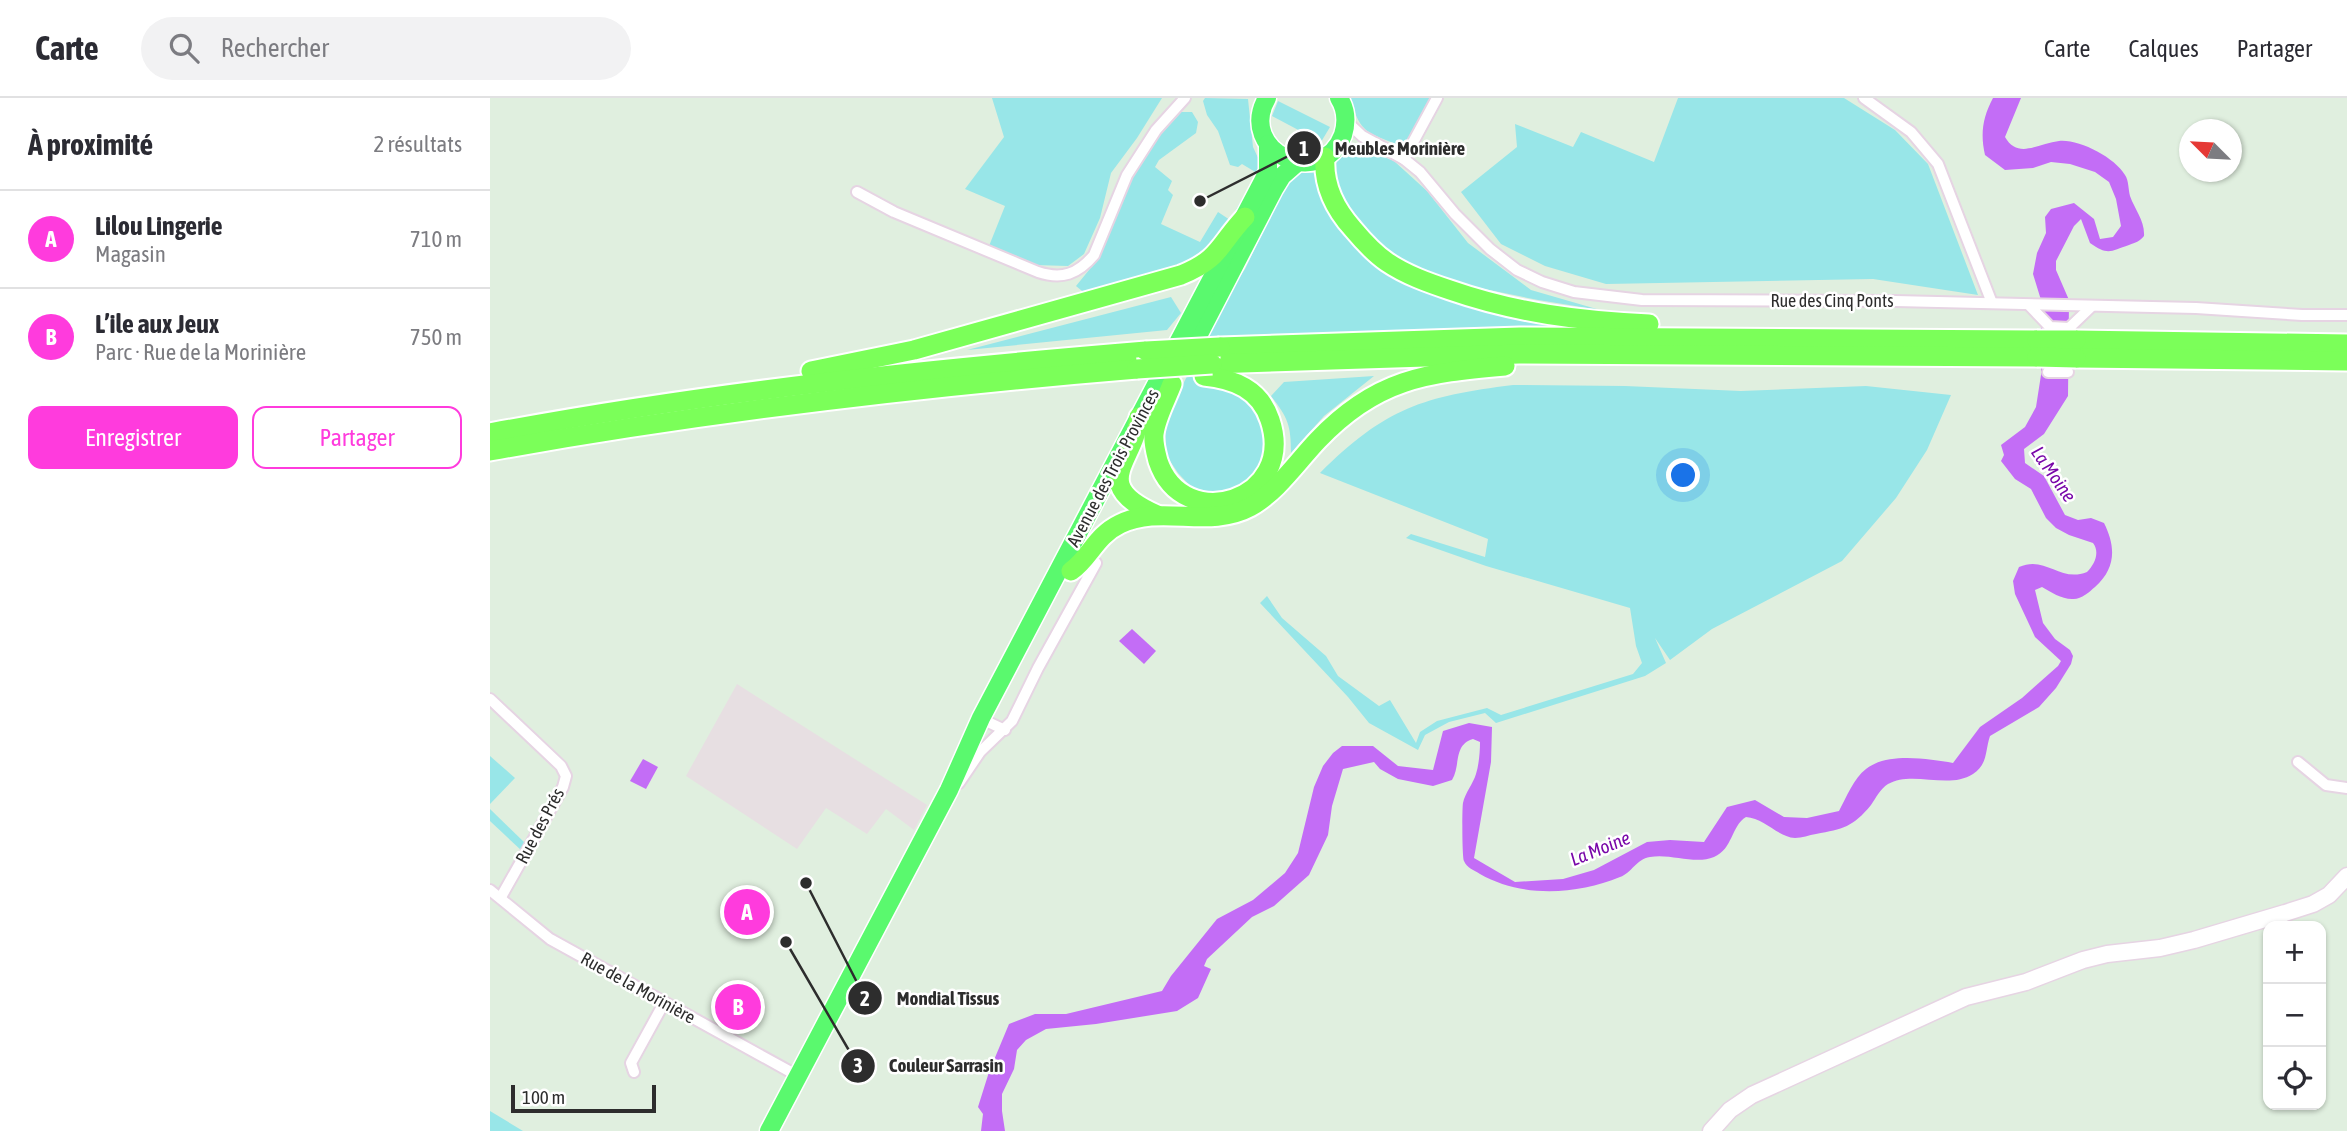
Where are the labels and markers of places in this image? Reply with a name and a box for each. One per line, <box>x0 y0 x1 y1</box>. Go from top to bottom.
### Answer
callout: Meubles Morinière <box>1286 128 1480 168</box>
pin: A <box>724 886 770 938</box>
callout: Mondial Tissus <box>848 978 1013 1018</box>
pin: B <box>715 981 761 1033</box>
callout: Couleur Sarrasin <box>840 1046 1017 1086</box>

